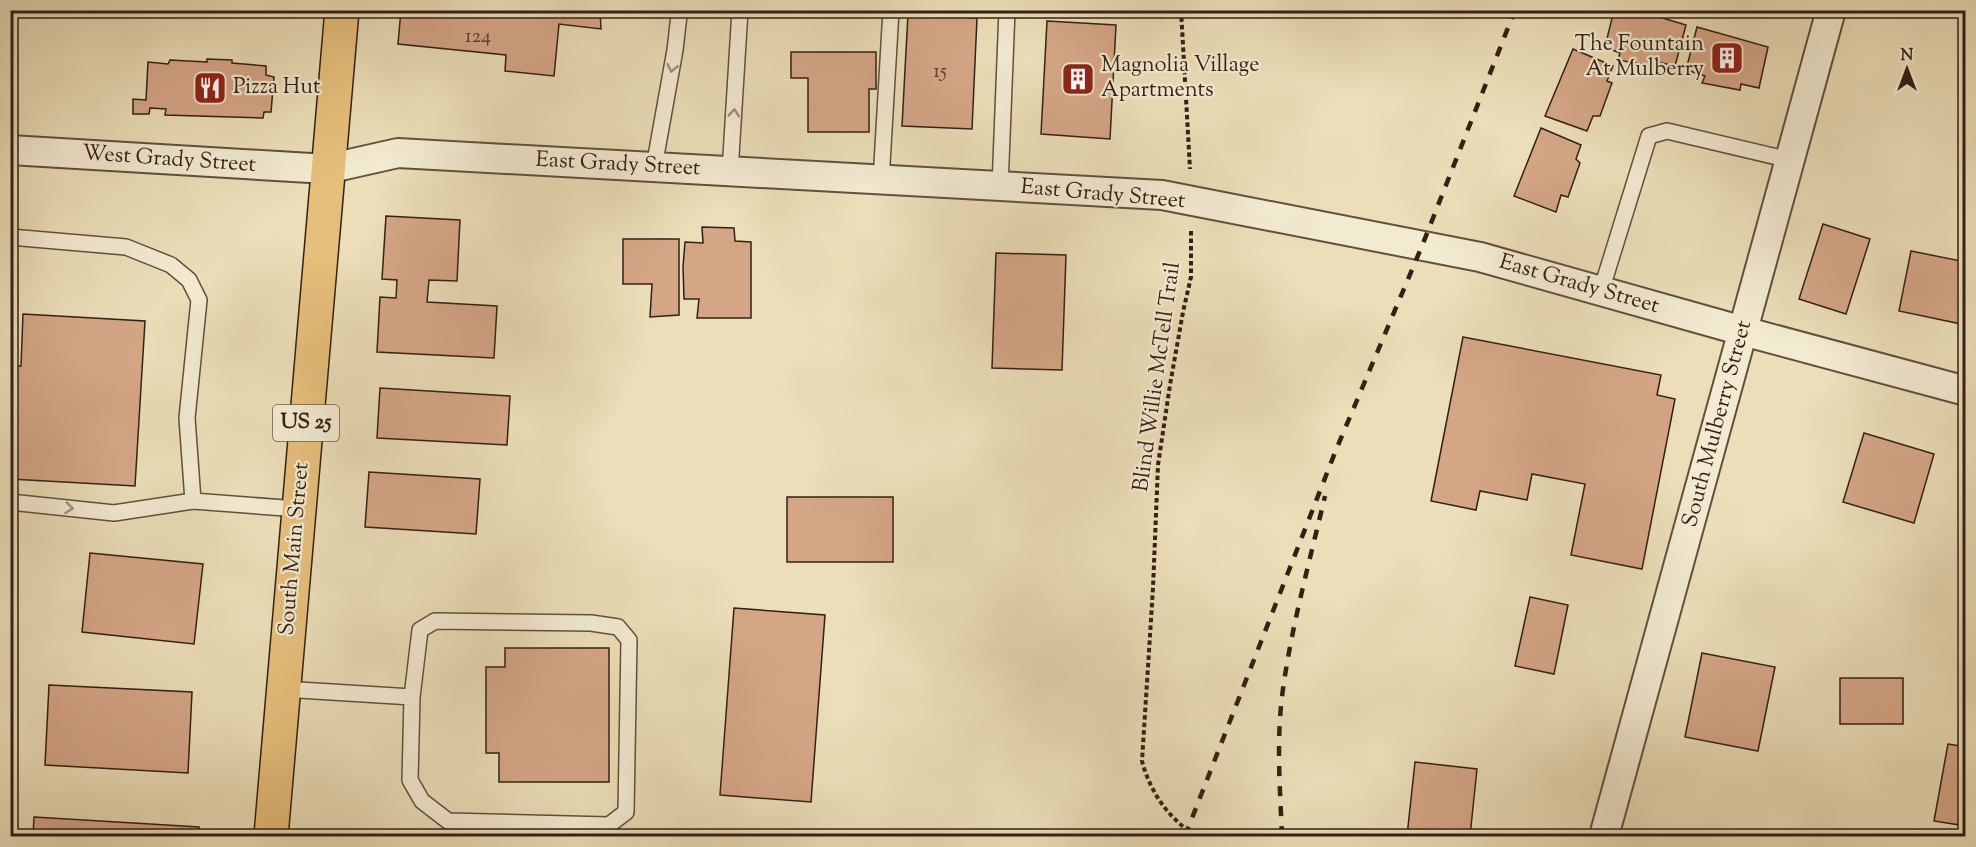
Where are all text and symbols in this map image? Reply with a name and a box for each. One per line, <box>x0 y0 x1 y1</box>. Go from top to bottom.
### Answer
house number: 124 <box>465 23 491 52</box>
place label: The Fountain At Mulberry <box>1575 29 1704 86</box>
north arrow <box>1877 39 1937 99</box>
building icon: The Fountain At Mulberry <box>1709 40 1745 76</box>
text: N <box>1901 45 1914 68</box>
place label: Magnolia Village Apartments <box>1101 50 1259 107</box>
house number: 15 <box>933 58 947 87</box>
building icon: Magnolia Village Apartments <box>1060 61 1096 97</box>
one-way arrow <box>666 62 679 72</box>
restaurant icon: Pizza Hut <box>192 70 228 106</box>
place label: Pizza Hut <box>233 72 321 104</box>
one-way arrow <box>727 109 740 118</box>
street label: West Grady Street <box>81 138 257 182</box>
street label: East Grady Street <box>535 145 702 185</box>
street label: East Grady Street <box>1019 172 1187 218</box>
street label: East Grady Street <box>1495 247 1663 323</box>
street label: Blind Willie McTell Trail <box>1126 260 1190 494</box>
street label: South Mulberry Street <box>1675 317 1761 531</box>
road number: US 25 <box>273 405 339 441</box>
street label: South Main Street <box>271 460 319 637</box>
one-way arrow <box>64 501 73 514</box>

